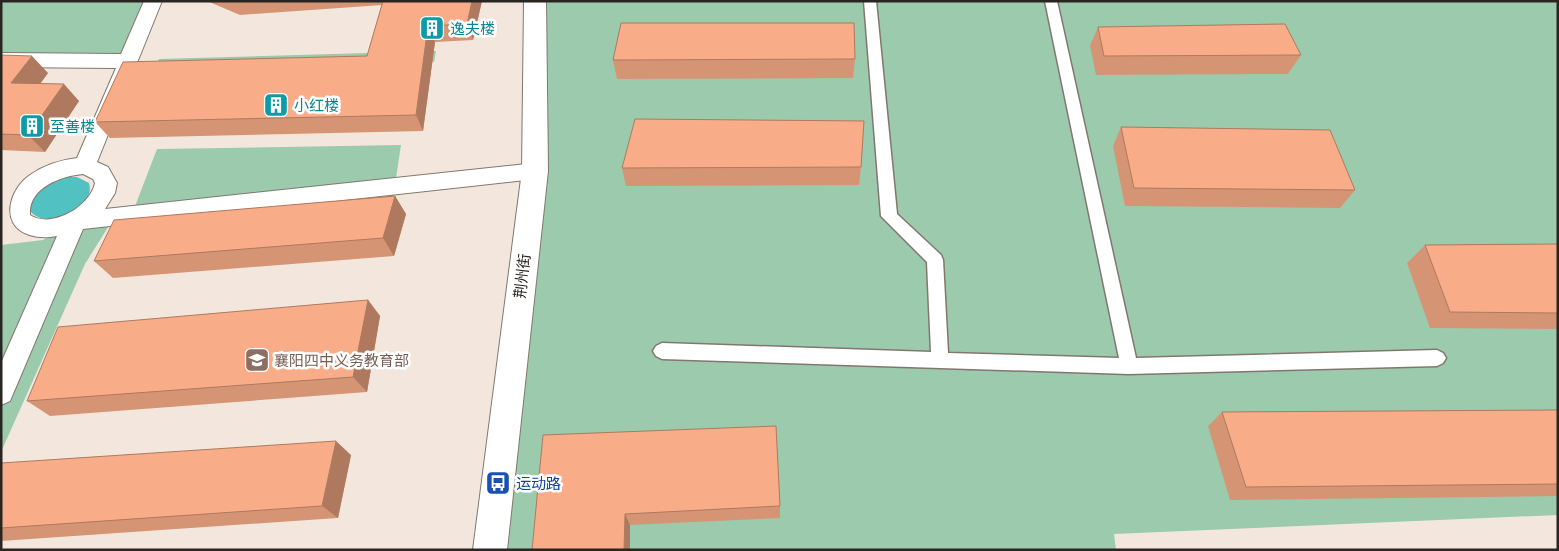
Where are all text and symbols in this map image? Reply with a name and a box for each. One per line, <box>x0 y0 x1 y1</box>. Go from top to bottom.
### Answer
building icon: 逸夫楼 <box>419 15 445 41</box>
place label: 逸夫楼 <box>450 17 495 40</box>
building icon: 小红楼 <box>263 92 289 118</box>
place label: 小红楼 <box>294 94 339 117</box>
building icon: 至善楼 <box>19 113 45 139</box>
place label: 至善楼 <box>50 115 95 138</box>
street label: 荆州街 <box>508 252 536 300</box>
school or university icon: 襄阳四中义务教育部 <box>244 347 270 373</box>
place label: 襄阳四中义务教育部 <box>274 349 409 372</box>
bus stop icon: 运动路 <box>485 470 511 496</box>
place label: 运动路 <box>516 472 561 495</box>

